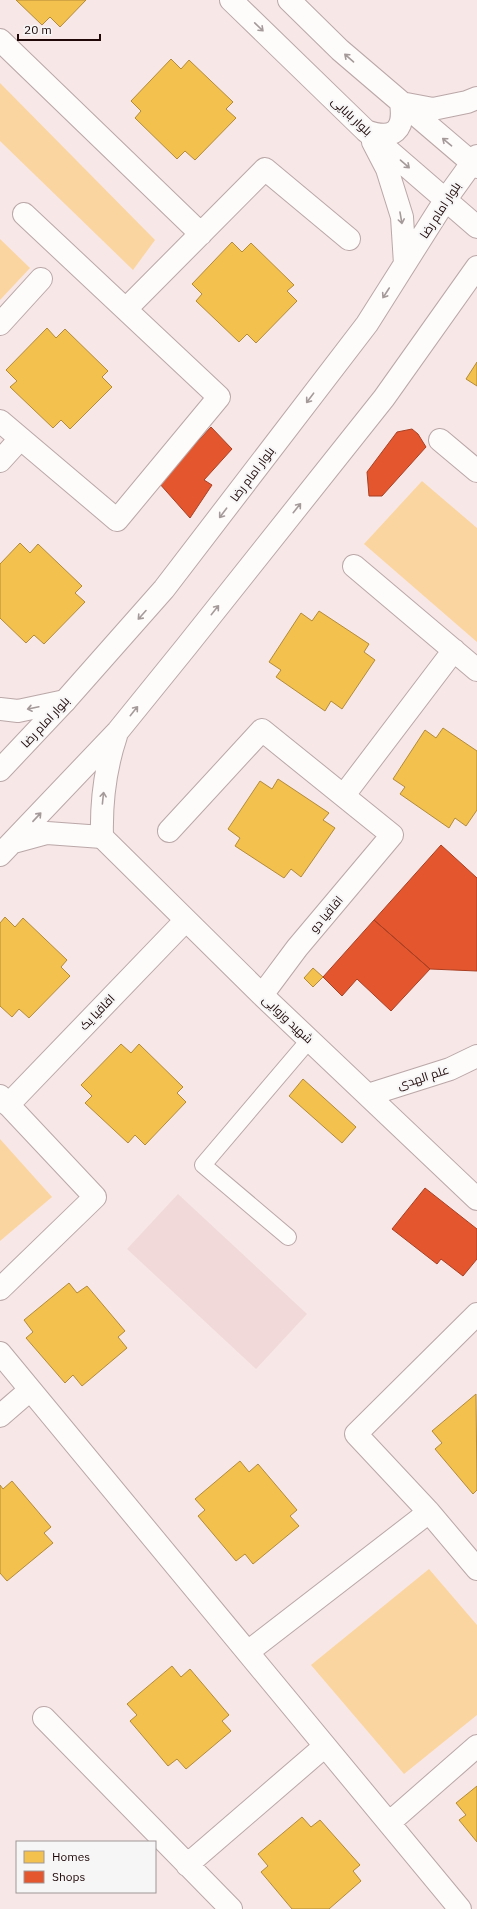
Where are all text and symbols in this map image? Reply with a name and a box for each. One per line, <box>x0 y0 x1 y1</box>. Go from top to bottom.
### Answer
scale bar <box>18 16 100 42</box>
text: 20 m <box>24 22 52 37</box>
one-way arrow <box>254 22 264 32</box>
one-way arrow <box>343 53 354 62</box>
street label: بلوار بابایی <box>328 93 376 139</box>
one-way arrow <box>442 138 453 147</box>
one-way arrow <box>400 159 410 169</box>
street label: بلوار امام رضا <box>416 179 465 242</box>
one-way arrow <box>397 212 405 225</box>
one-way arrow <box>382 288 391 299</box>
one-way arrow <box>305 393 314 404</box>
street label: بلوار امام رضا <box>227 444 278 505</box>
one-way arrow <box>292 502 301 513</box>
one-way arrow <box>218 507 227 518</box>
one-way arrow <box>211 604 220 615</box>
one-way arrow <box>137 609 146 620</box>
street label: بلوار امام رضا <box>18 693 73 751</box>
one-way arrow <box>26 704 39 712</box>
one-way arrow <box>129 705 138 716</box>
one-way arrow <box>99 792 106 805</box>
one-way arrow <box>32 812 42 822</box>
street label: اقاقیا دو <box>306 892 346 936</box>
street label: اقاقیا یک <box>76 991 118 1033</box>
street label: شهید وزوایی <box>260 992 317 1046</box>
street label: علم الهدی <box>395 1062 451 1093</box>
legend <box>16 1841 156 1893</box>
text: Homes <box>52 1849 90 1864</box>
text: Shops <box>52 1869 85 1884</box>

